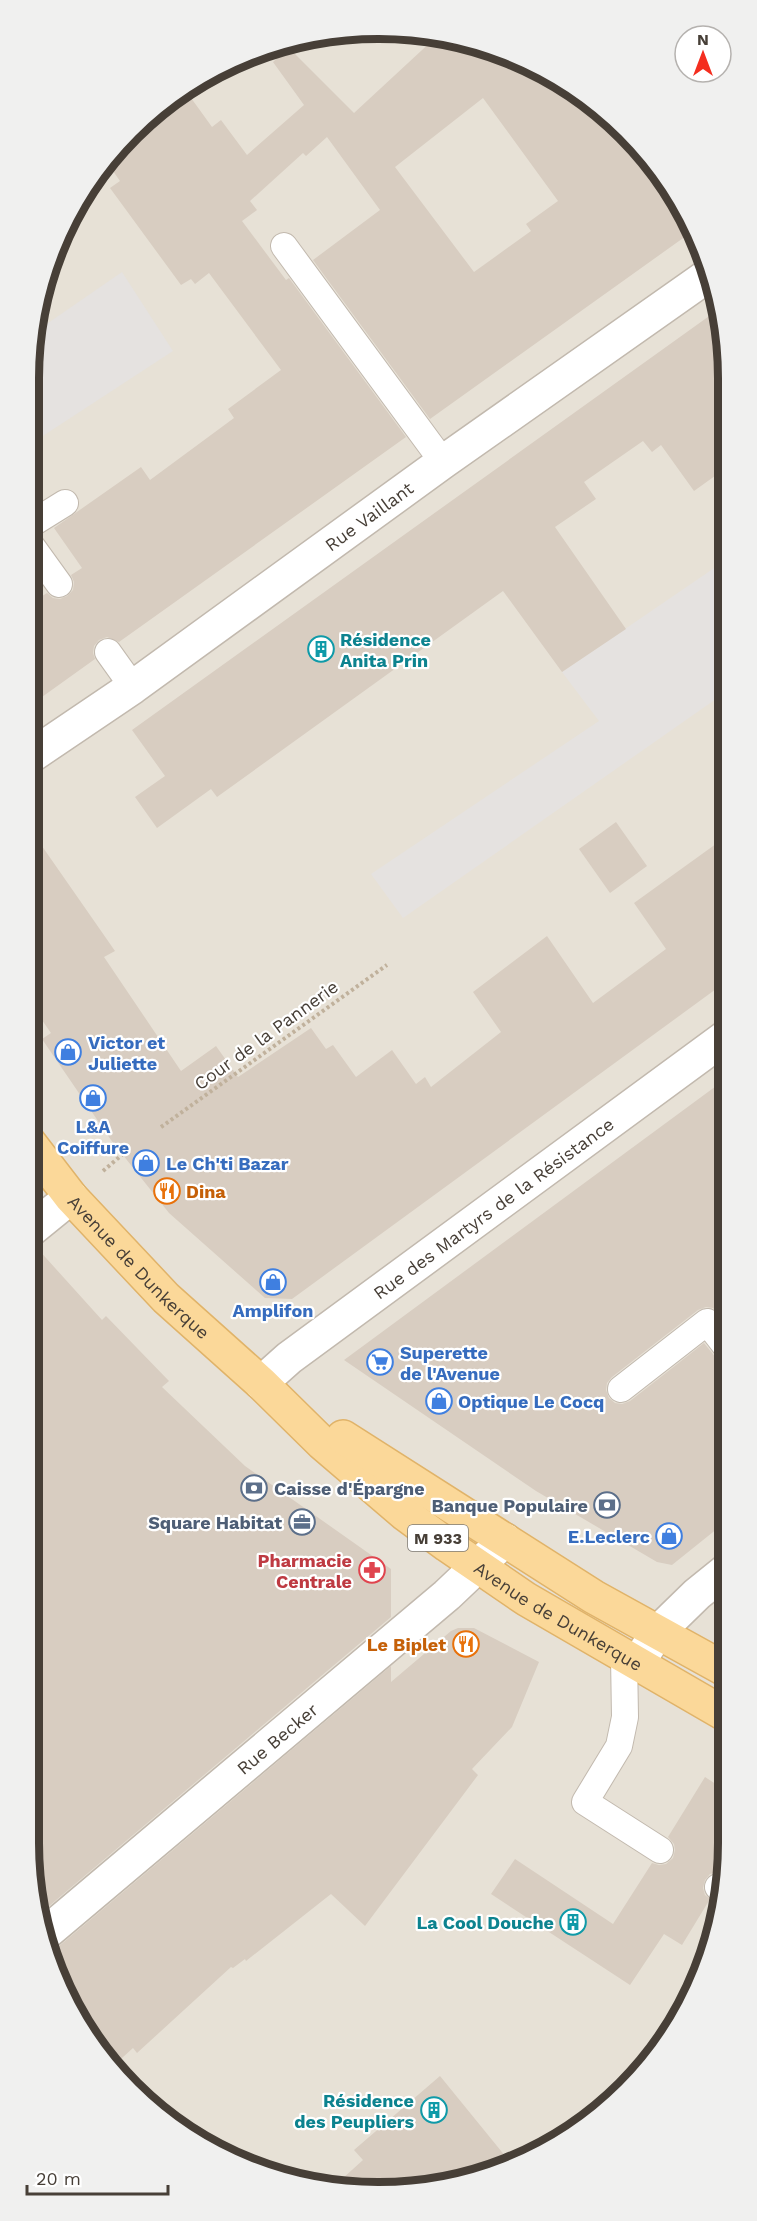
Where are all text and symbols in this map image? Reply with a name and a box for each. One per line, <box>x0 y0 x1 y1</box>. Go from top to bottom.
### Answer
north arrow <box>673 24 733 84</box>
text: N <box>697 30 709 49</box>
street label: Rue Vaillant <box>320 477 417 555</box>
place label: Résidence Anita Prin <box>340 629 431 671</box>
building icon: Résidence Anita Prin <box>306 634 336 664</box>
street label: Cour de la Pannerie <box>190 976 342 1094</box>
place label: Victor et Juliette <box>88 1032 165 1074</box>
shop icon: Victor et Juliette <box>53 1037 83 1067</box>
shop icon: L&A Coiffure <box>78 1083 108 1113</box>
street label: Rue des Martyrs de la Résistance <box>369 1113 617 1303</box>
place label: L&A Coiffure <box>57 1116 129 1158</box>
shop icon: Le Ch'ti Bazar <box>131 1148 161 1178</box>
place label: Le Ch'ti Bazar <box>166 1153 289 1174</box>
restaurant icon: Dina <box>152 1176 182 1206</box>
place label: Dina <box>186 1181 226 1202</box>
street label: Avenue de Dunkerque <box>64 1190 214 1343</box>
shop icon: Amplifon <box>258 1267 288 1297</box>
place label: Amplifon <box>233 1300 313 1321</box>
place label: Superette de l'Avenue <box>400 1342 500 1384</box>
supermarket icon: Superette de l'Avenue <box>365 1347 395 1377</box>
shop icon: Optique Le Cocq <box>424 1386 454 1416</box>
place label: Optique Le Cocq <box>458 1391 604 1412</box>
bank icon: Caisse d'Épargne <box>239 1473 269 1503</box>
place label: Caisse d'Épargne <box>274 1478 425 1499</box>
bank icon: Banque Populaire <box>592 1490 622 1520</box>
place label: Banque Populaire <box>431 1495 588 1516</box>
office icon: Square Habitat <box>287 1507 317 1537</box>
place label: Square Habitat <box>148 1512 282 1533</box>
shop icon: E.Leclerc <box>654 1521 684 1551</box>
road number: M 933 <box>408 1525 468 1551</box>
place label: E.Leclerc <box>568 1526 650 1547</box>
place label: Pharmacie Centrale <box>257 1550 352 1592</box>
pharmacy icon: Pharmacie Centrale <box>357 1555 387 1585</box>
street label: Avenue de Dunkerque <box>471 1556 646 1675</box>
restaurant icon: Le Biplet <box>451 1629 481 1659</box>
place label: Le Biplet <box>367 1634 446 1655</box>
street label: Rue Becker <box>232 1698 322 1778</box>
building icon: La Cool Douche <box>558 1907 588 1937</box>
place label: La Cool Douche <box>417 1912 554 1933</box>
place label: Résidence des Peupliers <box>294 2090 414 2132</box>
building icon: Résidence des Peupliers <box>419 2095 449 2125</box>
scale bar <box>27 2158 168 2196</box>
text: 20 m <box>36 2168 81 2189</box>

